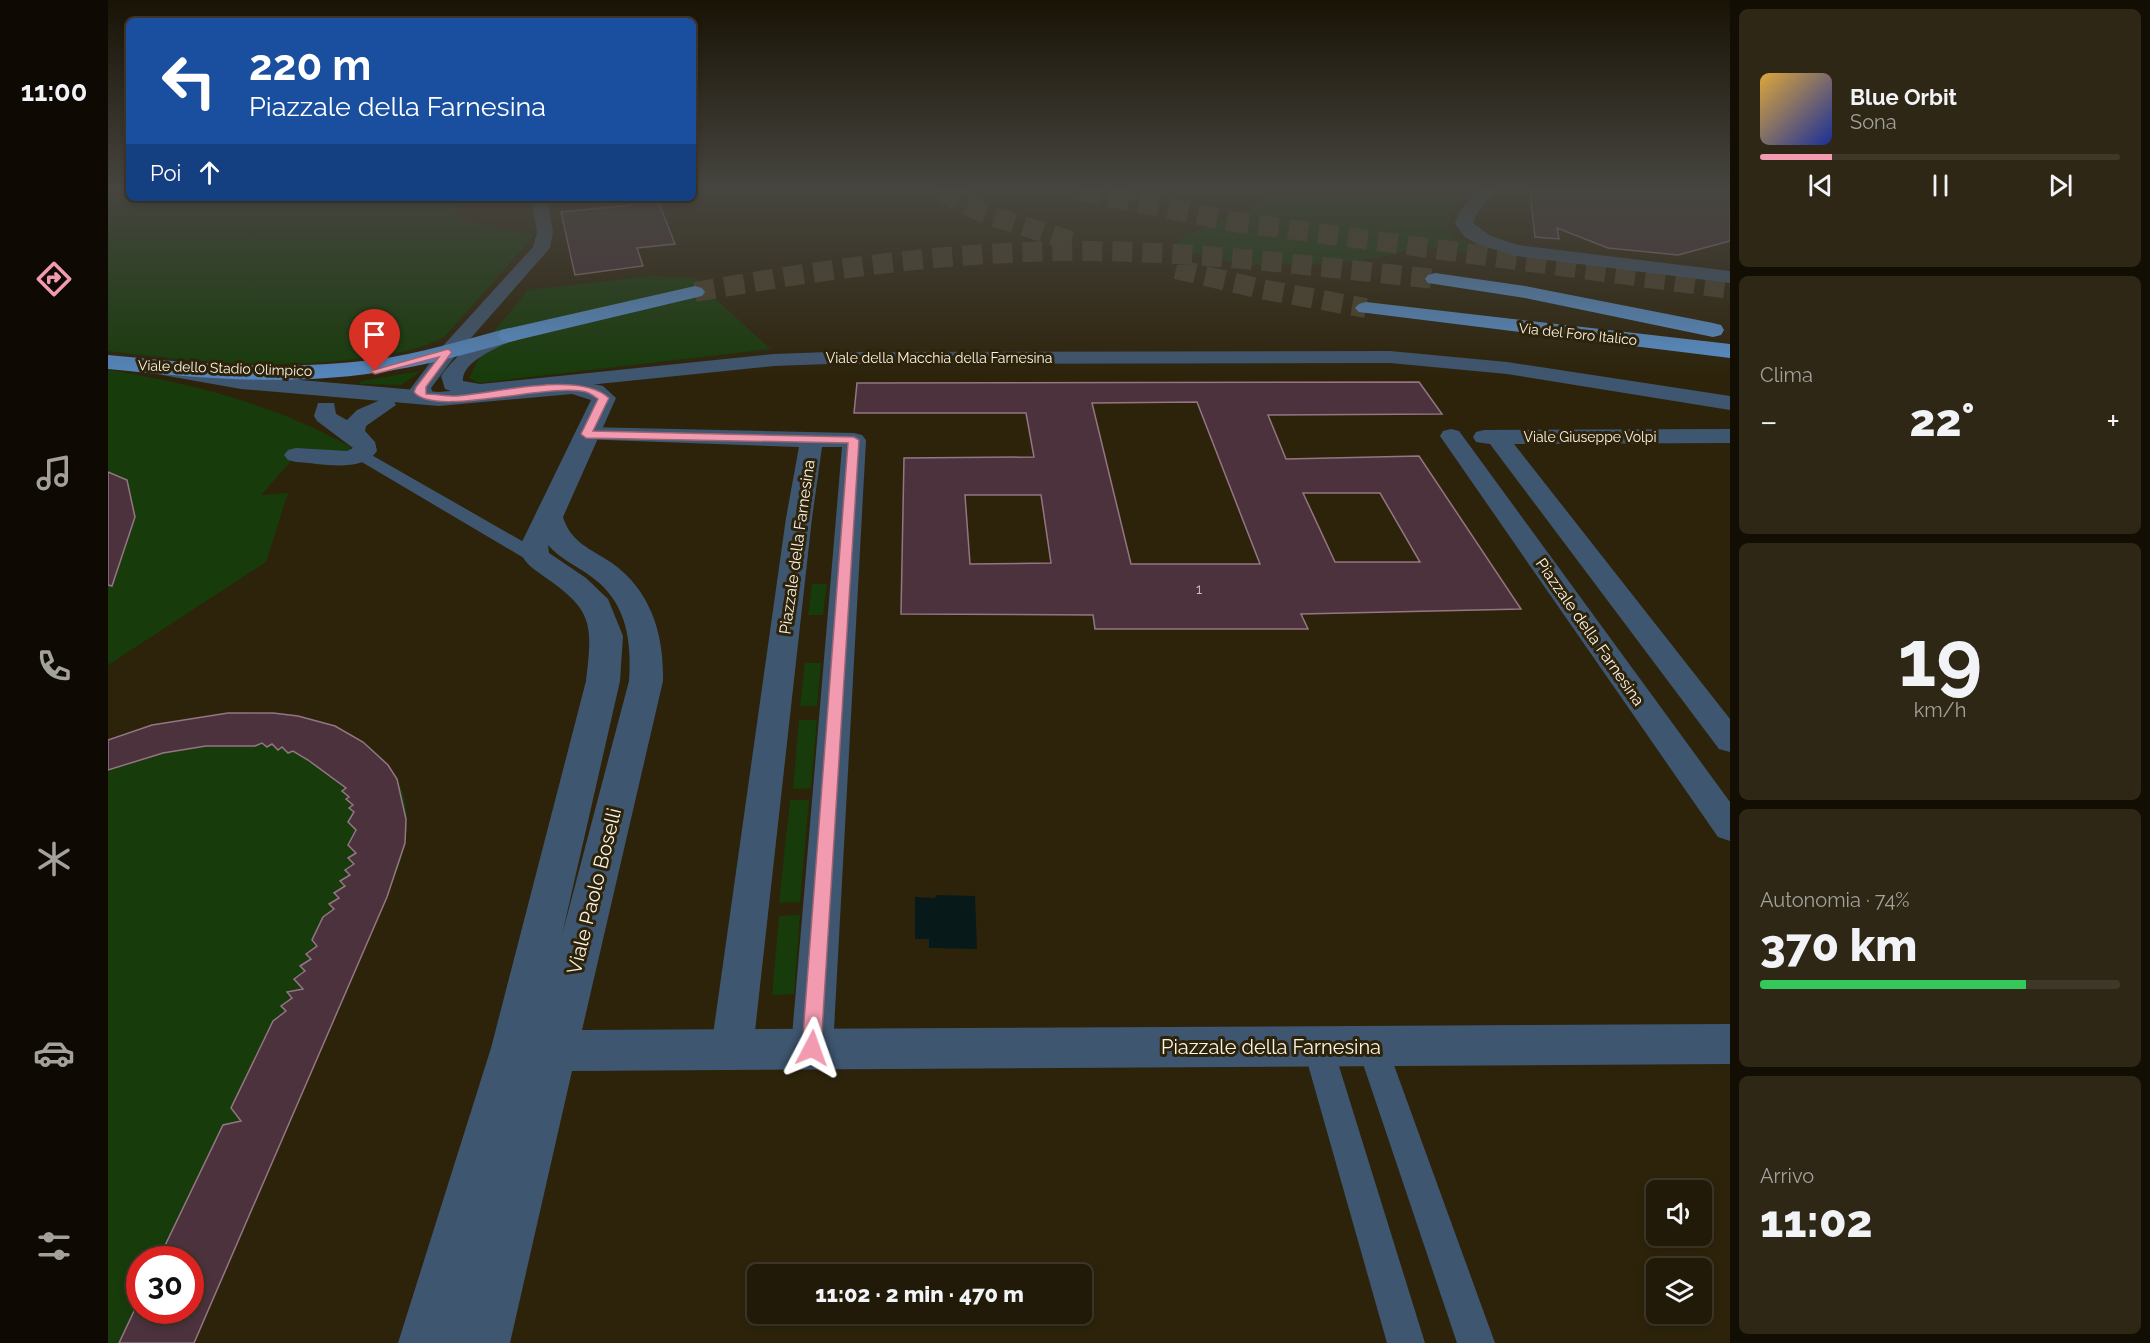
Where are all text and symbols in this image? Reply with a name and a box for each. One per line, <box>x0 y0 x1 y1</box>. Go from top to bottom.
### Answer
text: 220 m <box>249 41 371 90</box>
icon: left <box>150 42 228 120</box>
text: 11:00 <box>21 76 87 107</box>
text: Blue Orbit <box>1850 84 1957 110</box>
text: Piazzale della Farnesina <box>249 91 546 122</box>
text: Sona <box>1850 110 1897 134</box>
icon: ahead <box>193 156 226 189</box>
text: Poi <box>150 160 181 186</box>
icon: previous <box>1804 169 1837 202</box>
icon: pause <box>1924 169 1957 202</box>
icon: next <box>2044 169 2077 202</box>
icon: directions <box>33 258 75 300</box>
pin <box>349 309 400 371</box>
icon: arrive <box>358 318 391 351</box>
street label: Via del Foro Italico <box>1518 320 1638 348</box>
street label: Viale della Macchia della Farnesina <box>826 350 1052 366</box>
street label: Viale dello Stadio Olimpico <box>138 357 312 379</box>
text: Clima <box>1760 363 1813 387</box>
text: 22° <box>1909 394 1975 447</box>
text: − <box>1760 402 1778 441</box>
text: + <box>2106 402 2120 441</box>
street label: Viale Giuseppe Volpi <box>1523 429 1657 445</box>
icon: music <box>33 452 75 494</box>
street label: Piazzale della Farnesina <box>775 459 819 635</box>
street label: Piazzale della Farnesina <box>1532 554 1648 710</box>
house number: 1 <box>1196 581 1202 597</box>
text: 19 <box>1898 613 1982 704</box>
icon: phone <box>33 645 75 687</box>
text: km/h <box>1914 698 1966 722</box>
street label: Viale Paolo Boselli <box>562 805 626 977</box>
icon: climate <box>33 838 75 880</box>
text: Autonomia · 74% <box>1760 888 1910 912</box>
text: 370 km <box>1760 919 1917 972</box>
position arrow <box>780 1016 844 1080</box>
icon: car <box>33 1032 75 1074</box>
street label: Piazzale della Farnesina <box>1161 1035 1381 1059</box>
text: Arrivo <box>1760 1164 1814 1188</box>
map controls <box>1646 1180 1712 1324</box>
button: sound <box>1646 1180 1712 1246</box>
text: 11:02 <box>1760 1195 1873 1248</box>
icon: filters <box>33 1225 75 1267</box>
speed limit sign: 30 <box>126 1246 204 1324</box>
button: layers <box>1646 1258 1712 1324</box>
text: 11:02 · 2 min · 470 m <box>815 1281 1024 1307</box>

